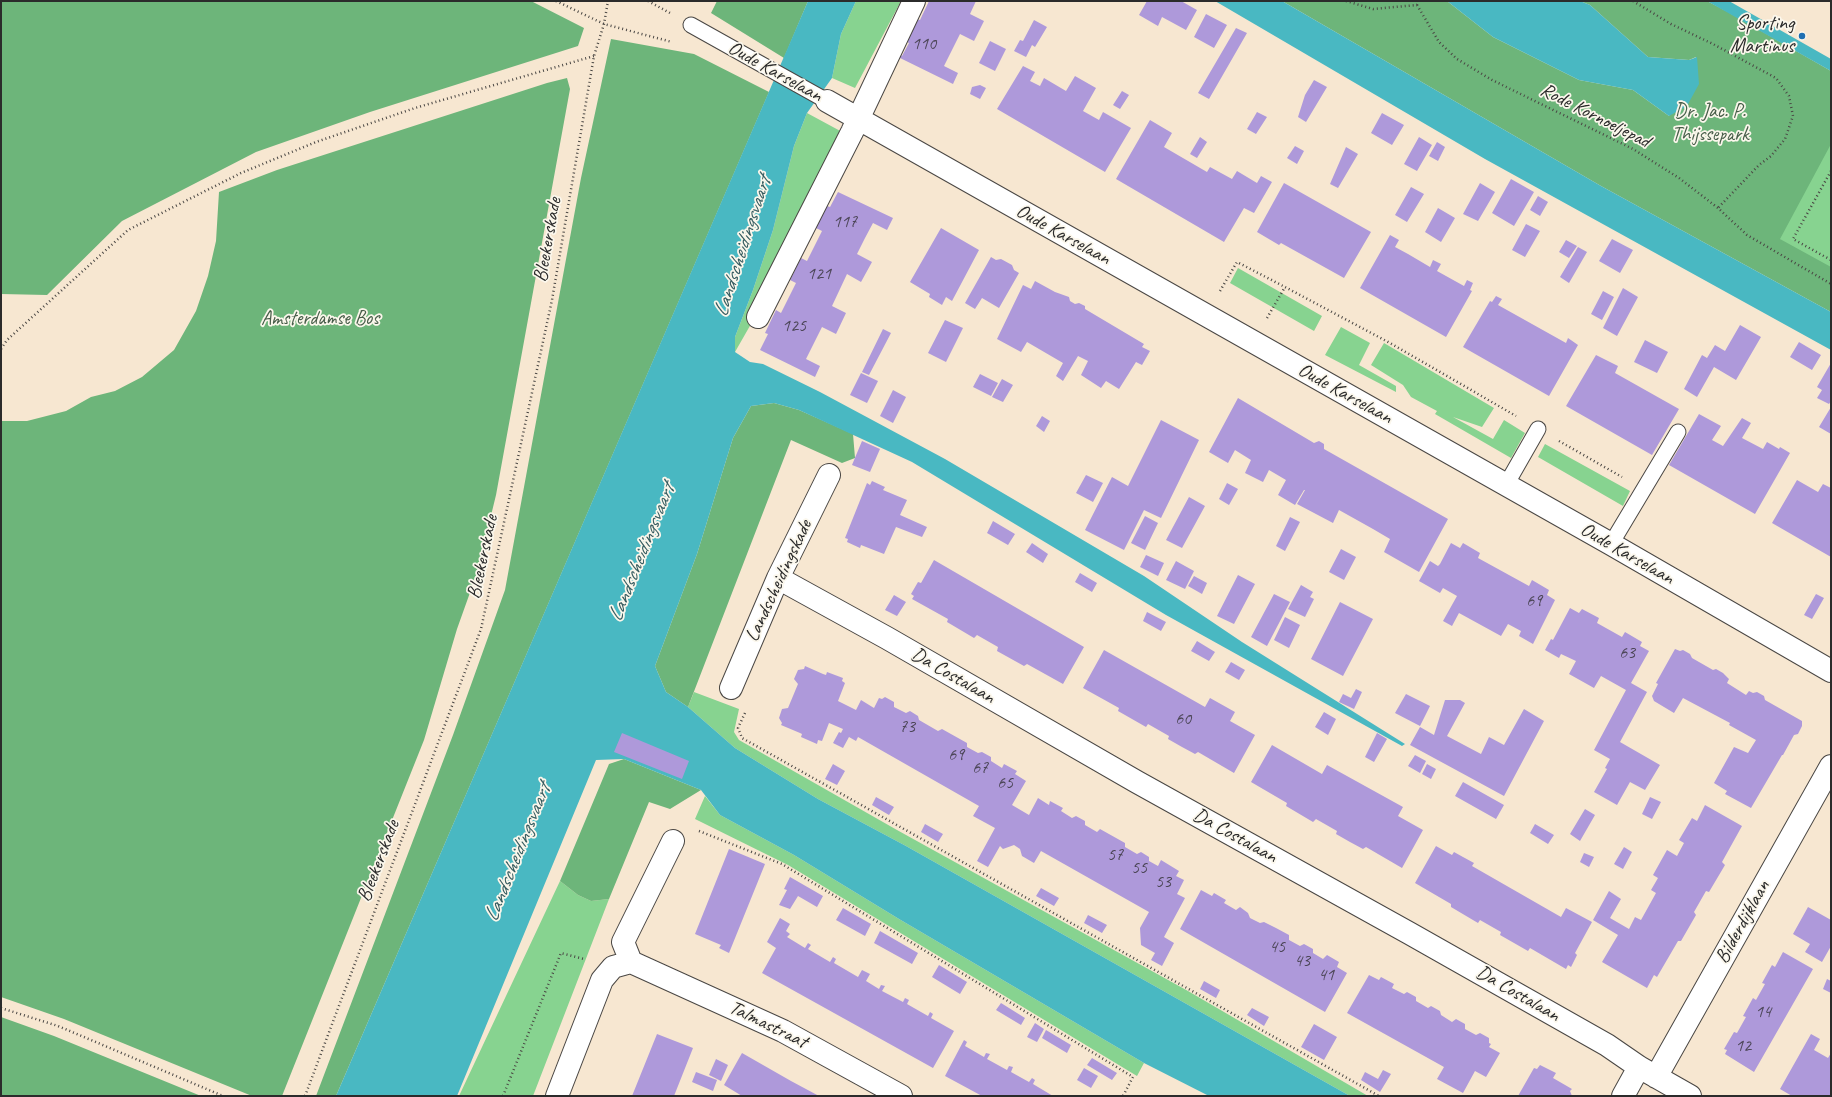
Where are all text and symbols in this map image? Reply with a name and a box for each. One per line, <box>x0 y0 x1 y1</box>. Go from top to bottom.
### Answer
place label: Sporting Martinus <box>1730 12 1794 59</box>
marker: Sporting Martinus <box>1797 31 1807 41</box>
house number: 110 <box>912 33 936 55</box>
street label: Oude Karselaan <box>724 36 826 108</box>
street label: Rode Kornoeljepad <box>1536 78 1654 154</box>
park label: Dr. Jac. P. Thijssepark <box>1671 100 1749 147</box>
water label: Landscheidingsvaart <box>709 174 777 320</box>
street label: Bleekerskade <box>529 196 567 284</box>
street label: Oude Karselaan <box>1012 199 1114 271</box>
house number: 117 <box>833 211 857 233</box>
house number: 121 <box>807 263 831 285</box>
park label: Amsterdamse Bos <box>261 307 379 331</box>
house number: 125 <box>782 315 806 337</box>
street label: Oude Karselaan <box>1294 358 1396 430</box>
water label: Landscheidingsvaart <box>603 481 681 625</box>
street label: Bleekerskade <box>462 513 504 601</box>
street label: Landscheidingskade <box>740 516 818 646</box>
street label: Oude Karselaan <box>1576 518 1678 590</box>
house number: 69 <box>1526 590 1542 612</box>
house number: 63 <box>1619 642 1635 664</box>
street label: Da Costalaan <box>907 643 999 709</box>
house number: 60 <box>1175 708 1191 730</box>
house number: 73 <box>899 716 915 738</box>
house number: 69 <box>948 744 964 766</box>
house number: 67 <box>972 757 988 779</box>
house number: 65 <box>997 772 1013 794</box>
water label: Landscheidingsvaart <box>479 781 557 925</box>
street label: Da Costalaan <box>1189 803 1281 869</box>
street label: Bleekerskade <box>353 817 405 905</box>
house number: 57 <box>1107 844 1123 866</box>
house number: 55 <box>1131 857 1147 879</box>
house number: 53 <box>1155 871 1171 893</box>
street label: Bilderdijklaan <box>1710 876 1776 968</box>
house number: 45 <box>1269 936 1285 958</box>
house number: 43 <box>1294 950 1310 972</box>
street label: Da Costalaan <box>1472 961 1564 1027</box>
house number: 41 <box>1318 964 1334 986</box>
street label: Talmastraat <box>725 996 811 1054</box>
house number: 14 <box>1755 1001 1771 1023</box>
house number: 12 <box>1735 1035 1751 1057</box>

